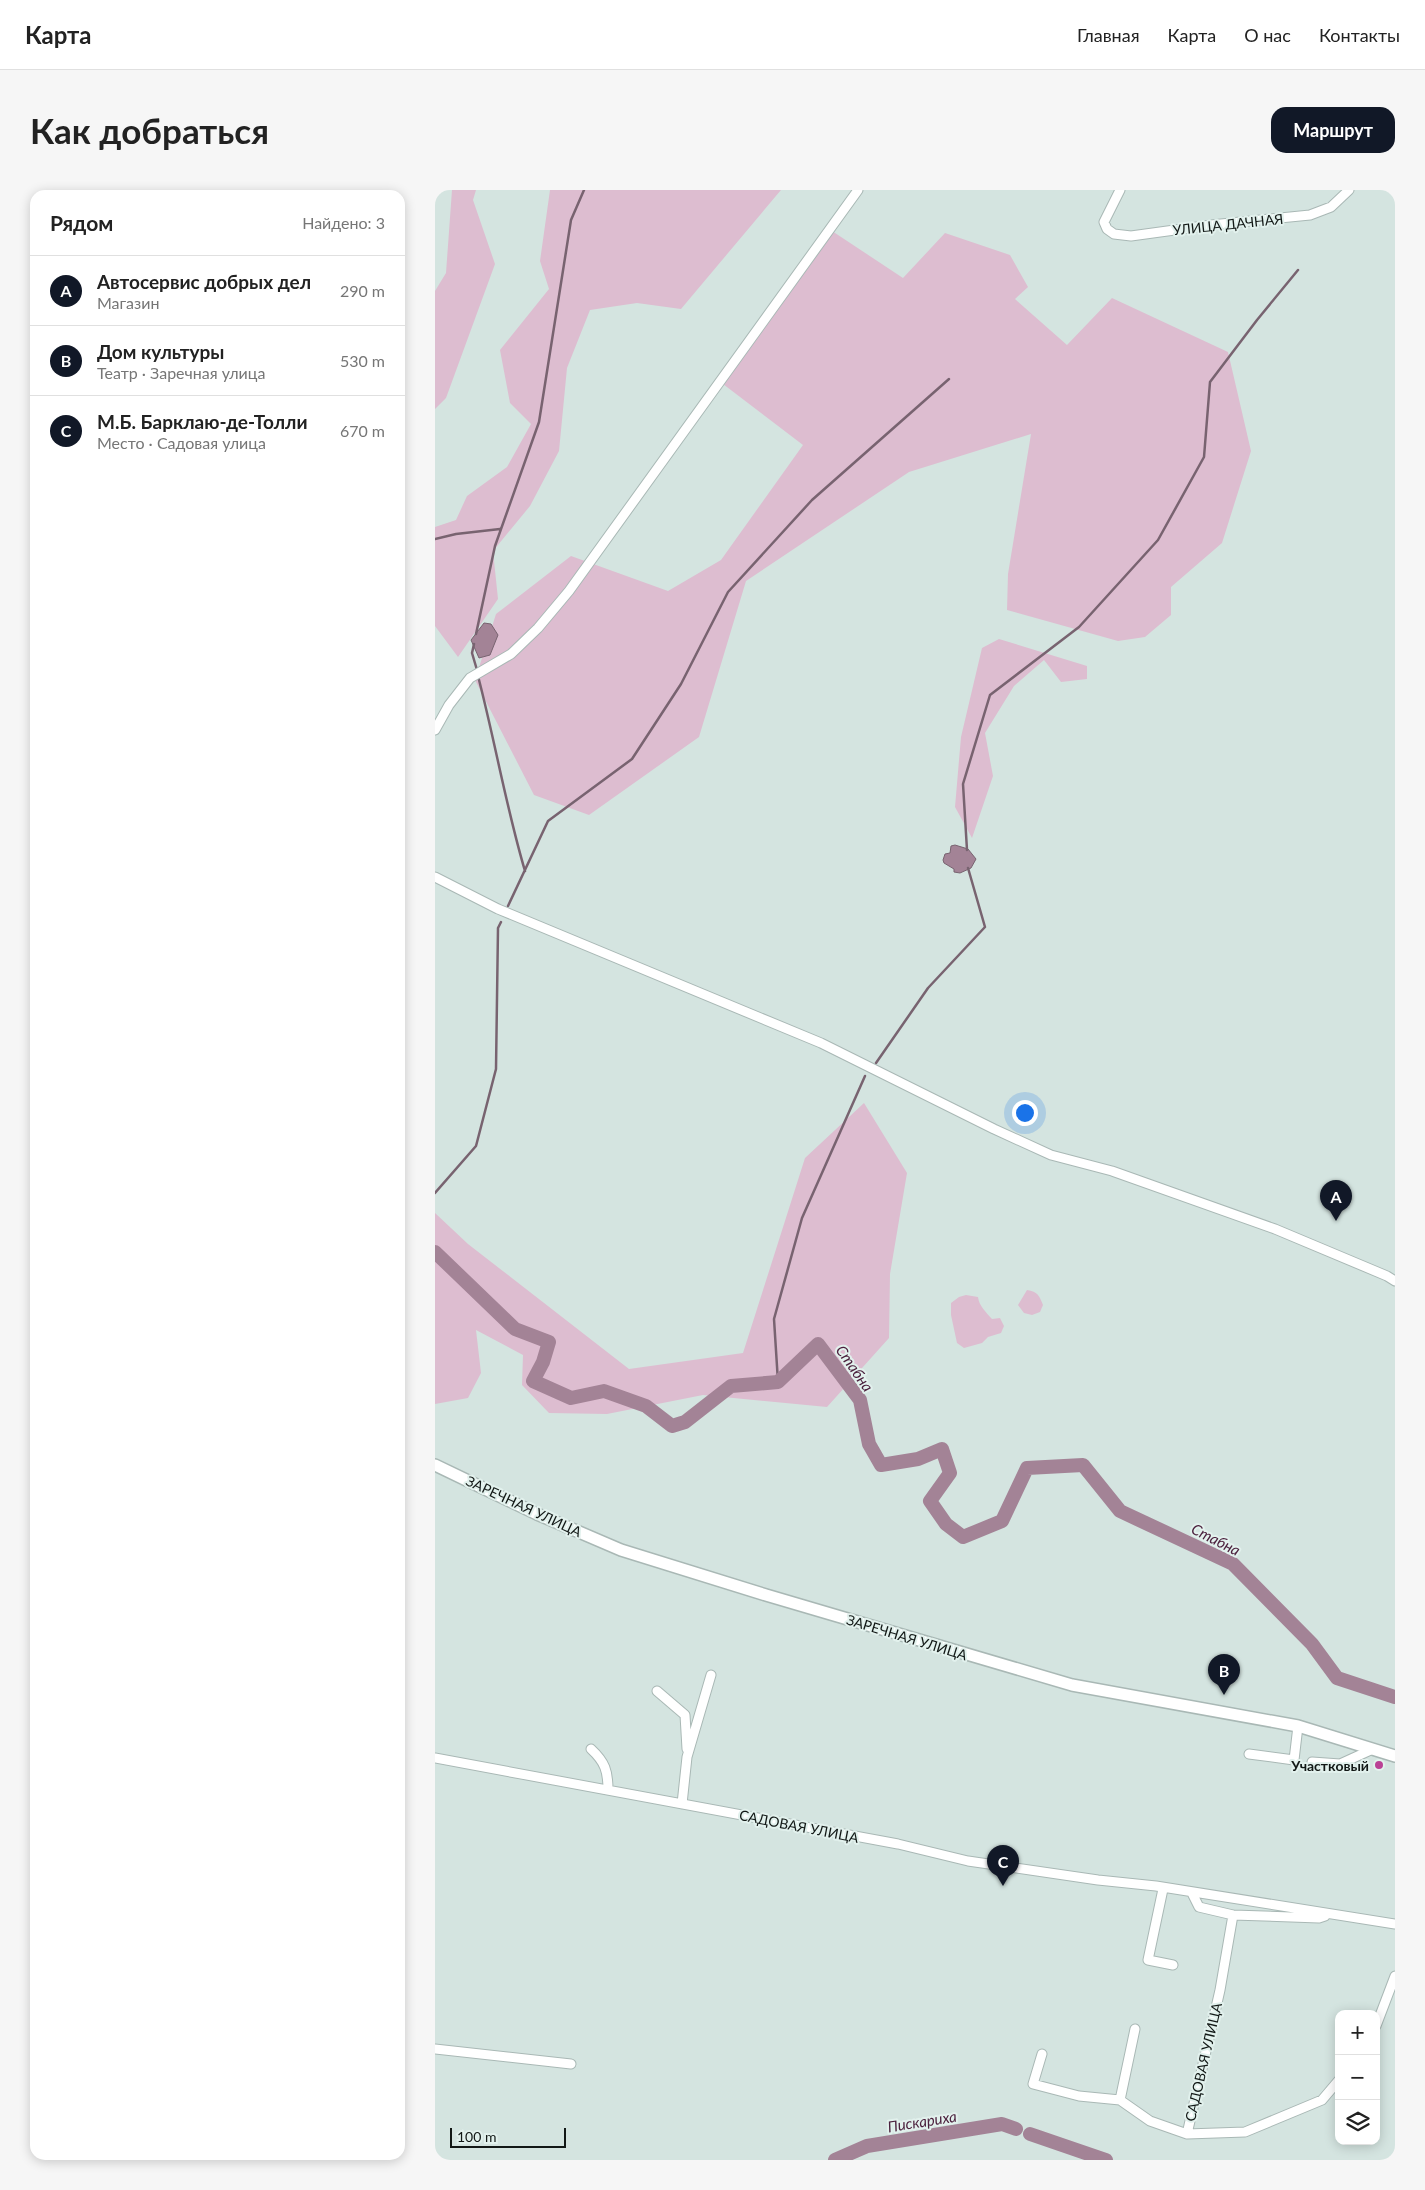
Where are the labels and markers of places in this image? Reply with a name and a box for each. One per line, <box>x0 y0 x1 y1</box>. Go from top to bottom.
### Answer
pin: A <box>1320 1180 1352 1221</box>
pin: B <box>1208 1654 1240 1695</box>
place label: Участковый <box>1290 1757 1369 1774</box>
marker: Участковый <box>1373 1759 1385 1771</box>
pin: C <box>987 1845 1019 1886</box>

